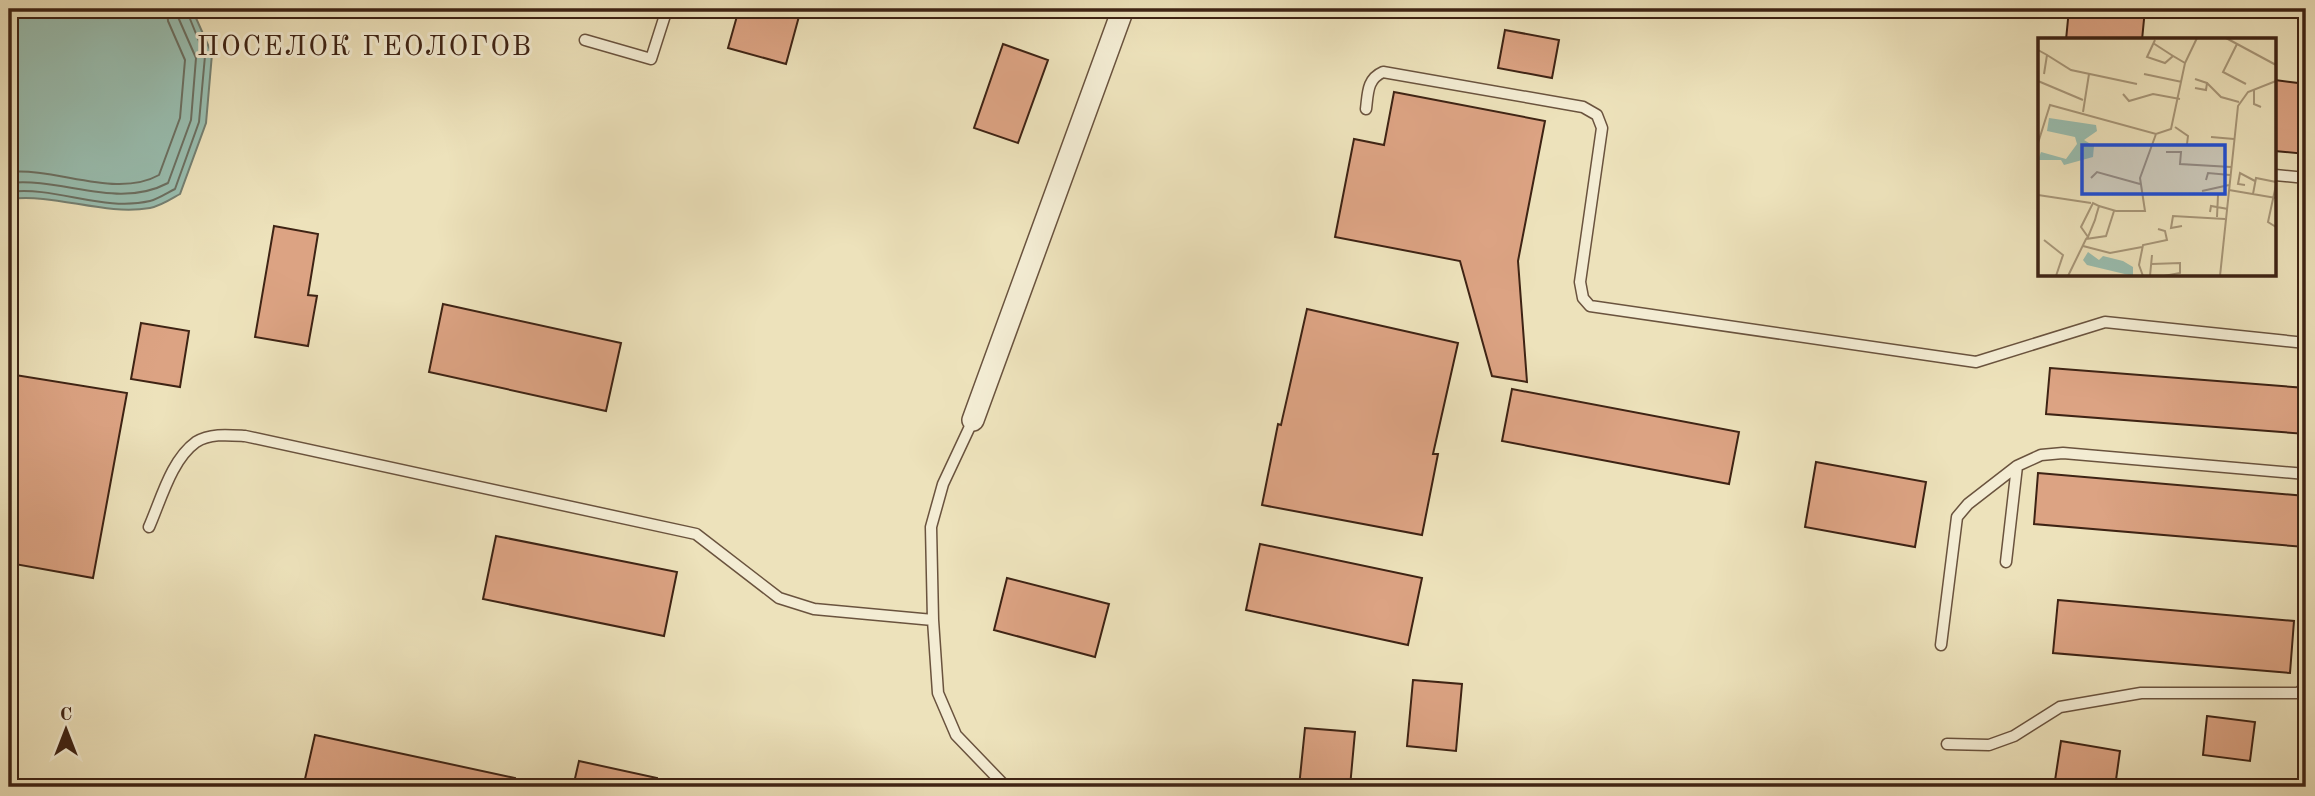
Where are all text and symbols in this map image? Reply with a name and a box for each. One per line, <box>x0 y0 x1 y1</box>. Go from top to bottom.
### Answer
district label: ПОСЕЛОК ГЕОЛОГОВ <box>197 34 533 62</box>
inset map <box>2038 38 2276 276</box>
north arrow <box>32 694 102 764</box>
text: С <box>60 706 72 725</box>

